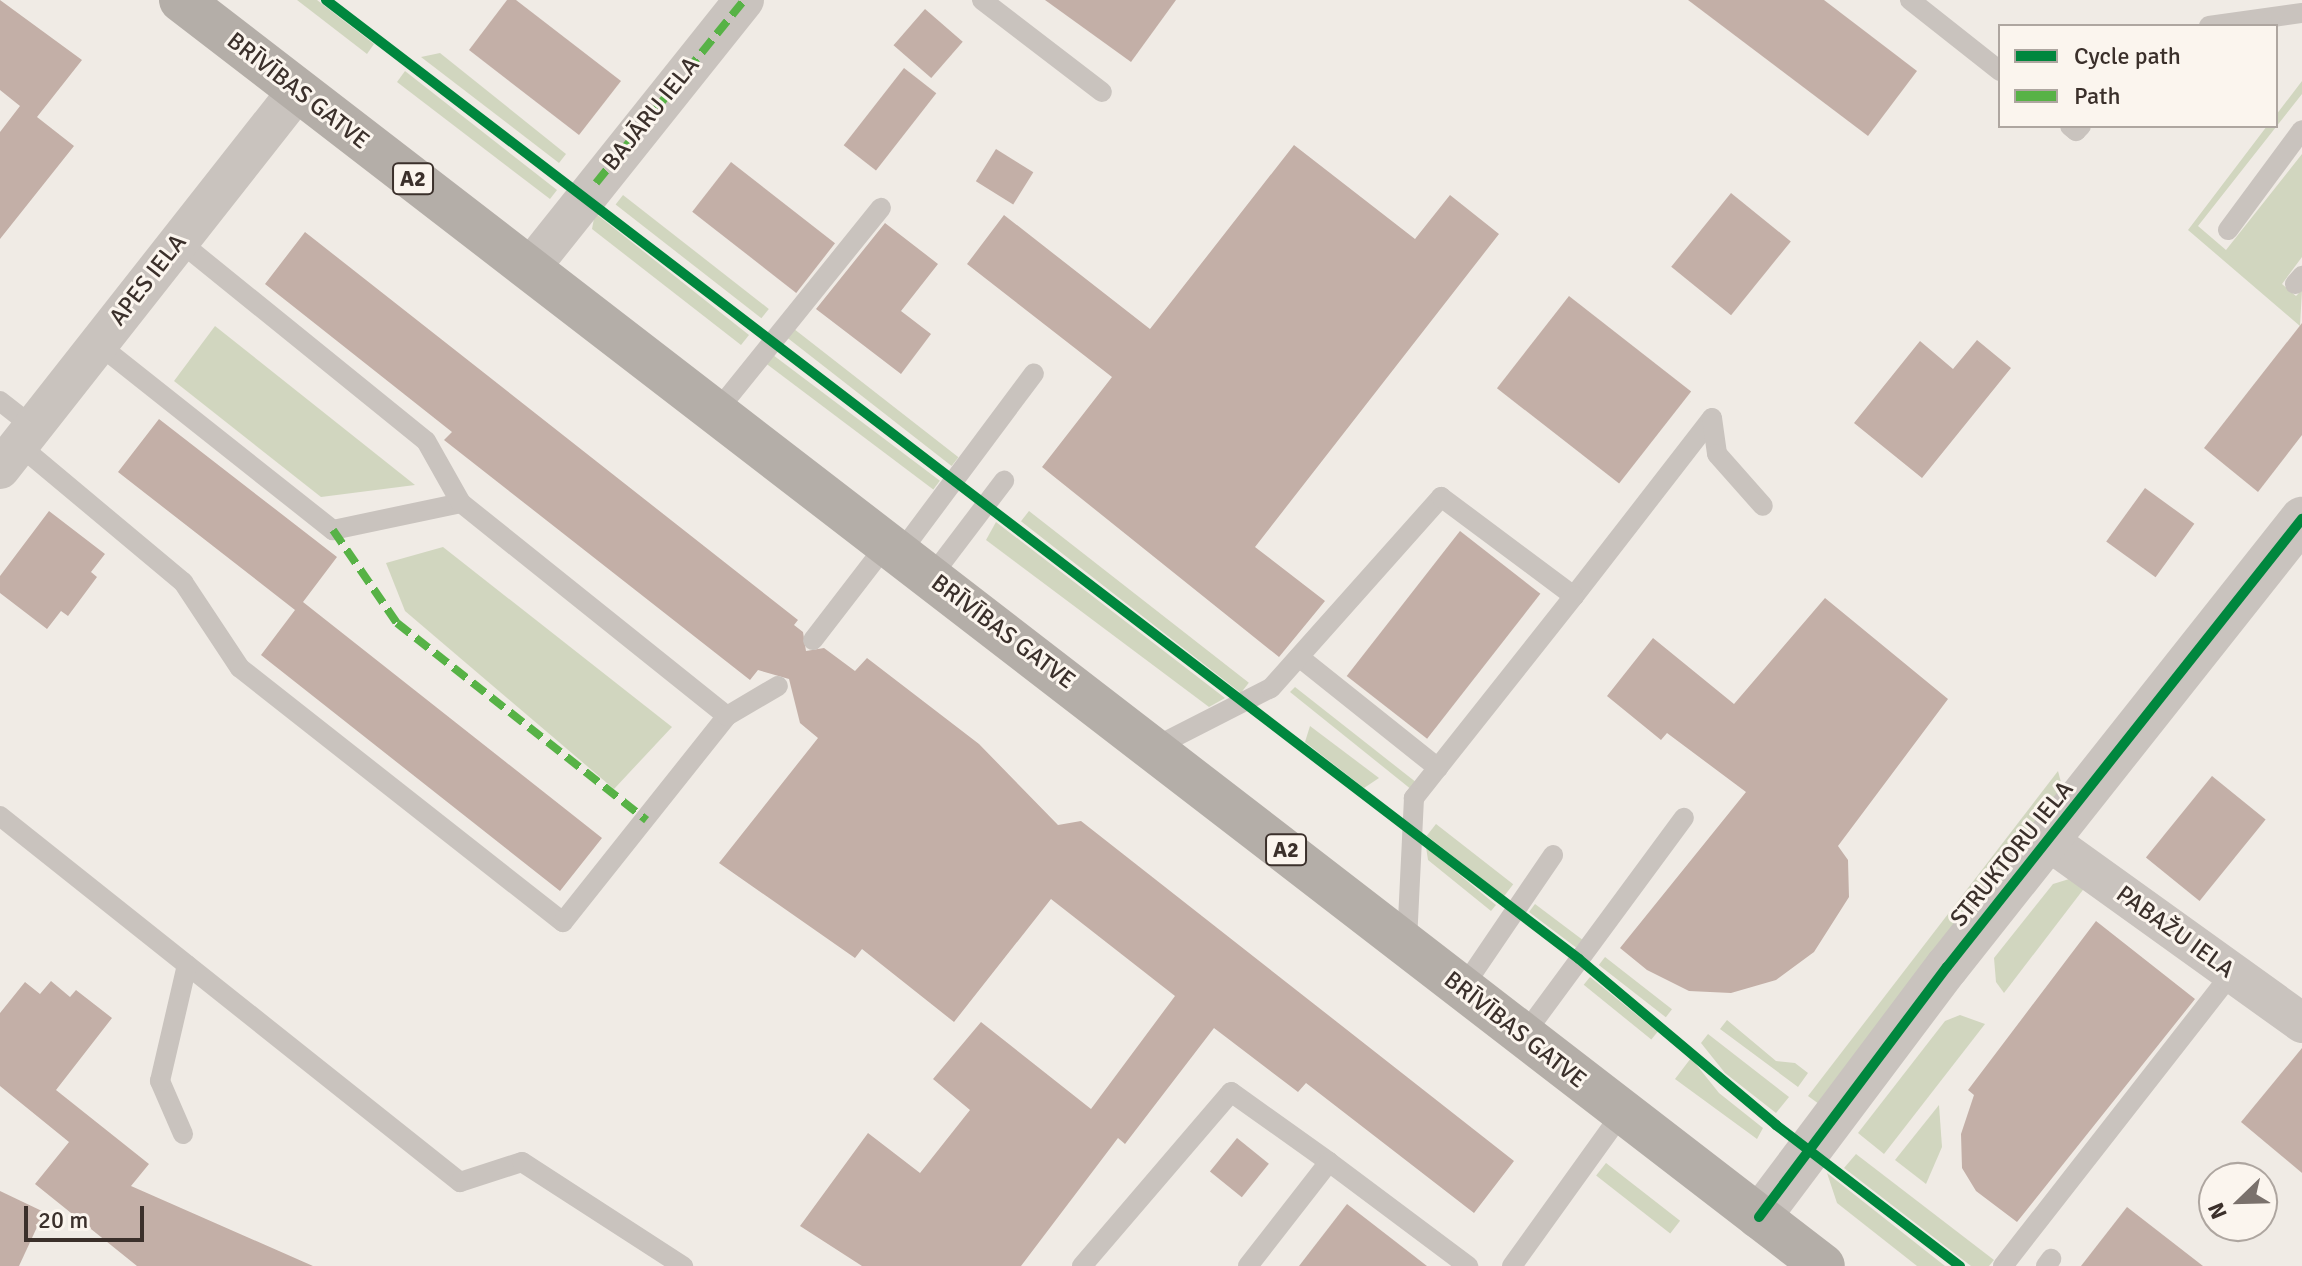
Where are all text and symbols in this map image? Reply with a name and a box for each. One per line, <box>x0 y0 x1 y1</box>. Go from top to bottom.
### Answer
legend <box>1998 24 2278 128</box>
street label: BRĪVĪBAS GATVE <box>221 27 375 155</box>
text: Cycle path <box>2074 41 2181 71</box>
street label: BAJĀRU IELA <box>596 51 706 177</box>
text: Path <box>2074 81 2120 111</box>
road number: A2 <box>391 161 435 197</box>
street label: APES IELA <box>103 229 193 331</box>
street label: BRĪVĪBAS GATVE <box>925 569 1081 695</box>
street label: STRUKTORU IELA <box>1945 775 2079 933</box>
road number: A2 <box>1264 832 1308 868</box>
street label: PABAŽU IELA <box>2111 880 2239 984</box>
street label: BRĪVĪBAS GATVE <box>1438 966 1592 1094</box>
north arrow <box>2198 1162 2278 1242</box>
scale bar <box>28 1190 148 1240</box>
text: N <box>2202 1198 2233 1223</box>
text: 20 m <box>38 1205 88 1235</box>

